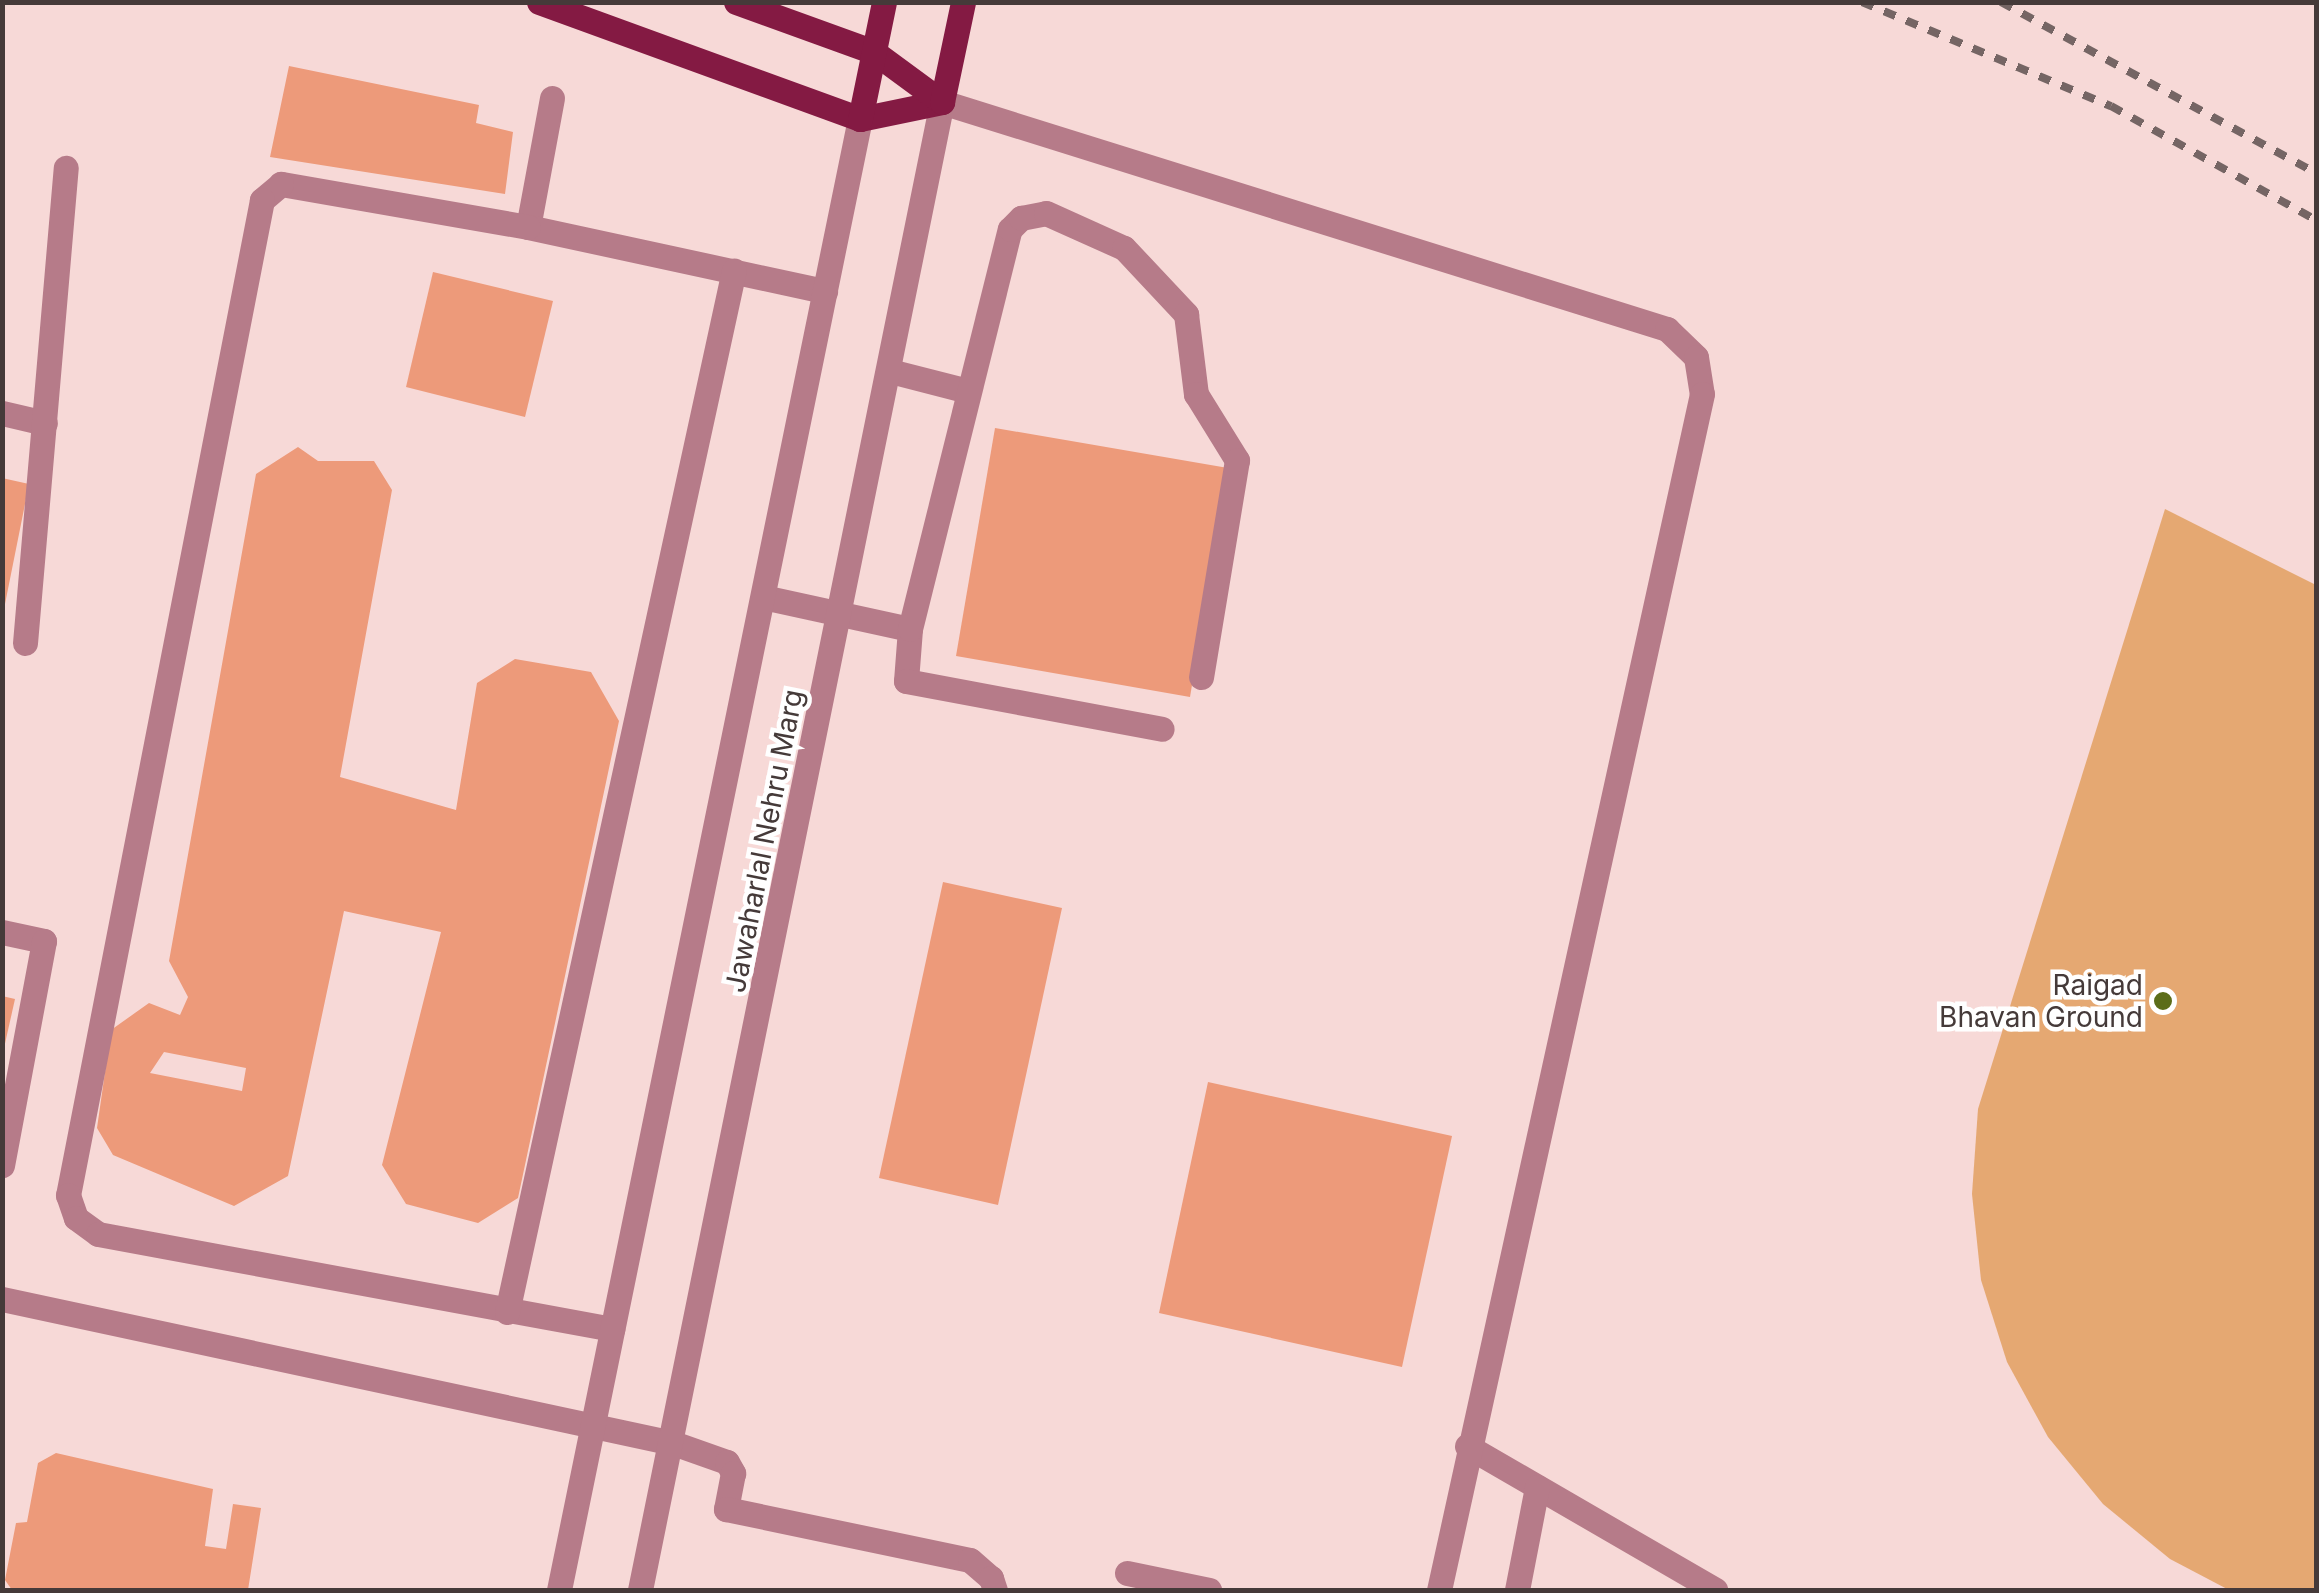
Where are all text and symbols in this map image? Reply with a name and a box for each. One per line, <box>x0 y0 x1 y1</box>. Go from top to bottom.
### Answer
street label: Jawaharlal Nehru Marg <box>718 687 810 995</box>
place label: Raigad Bhavan Ground <box>1939 968 2143 1034</box>
marker: Raigad Bhavan Ground <box>2152 990 2174 1012</box>

